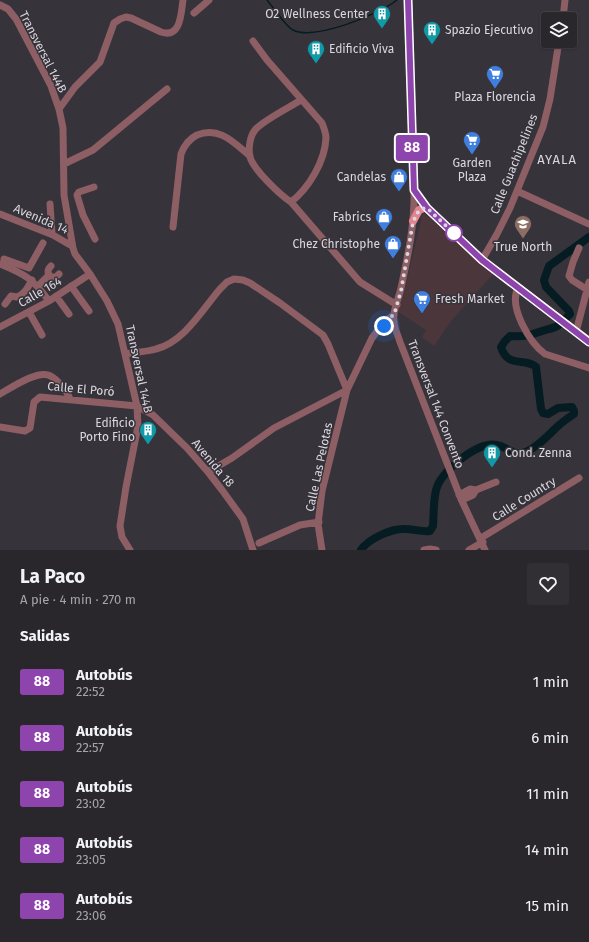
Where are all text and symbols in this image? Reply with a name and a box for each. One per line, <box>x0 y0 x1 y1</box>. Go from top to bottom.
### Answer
building icon: O2 Wellness Center <box>372 4 392 29</box>
place label: O2 Wellness Center <box>265 7 369 21</box>
street label: Transversal 144B <box>16 9 70 95</box>
map controls <box>541 12 577 48</box>
button: layers <box>541 12 577 48</box>
building icon: Spazio Ejecutivo <box>422 20 442 45</box>
place label: Spazio Ejecutivo <box>445 23 533 37</box>
building icon: Edificio Viva <box>306 39 326 64</box>
place label: Edificio Viva <box>329 42 394 56</box>
supermarket icon: Plaza Florencia <box>485 64 505 89</box>
place label: Plaza Florencia <box>454 90 536 104</box>
street label: Calle Guachipelines <box>488 112 541 216</box>
supermarket icon: Garden Plaza <box>462 130 482 155</box>
line badge: 88 <box>394 135 430 161</box>
text: 88 <box>404 139 420 156</box>
district label: AYALA <box>537 152 577 167</box>
place label: Garden Plaza <box>452 156 492 184</box>
shop icon: Candelas <box>389 167 409 192</box>
place label: Candelas <box>337 170 386 184</box>
street label: Avenida 14 <box>11 201 71 237</box>
shop icon: Fabrics <box>374 207 394 232</box>
place label: Fabrics <box>333 210 371 224</box>
school or university icon: True North <box>513 214 533 239</box>
unlabelled marker <box>445 224 463 242</box>
shop icon: Chez Christophe <box>383 234 403 259</box>
place label: Chez Christophe <box>292 237 380 251</box>
place label: True North <box>494 240 552 254</box>
street label: Calle 164 <box>16 274 65 310</box>
supermarket icon: Fresh Market <box>412 289 432 314</box>
place label: Fresh Market <box>435 292 505 306</box>
your location <box>374 316 394 336</box>
street label: Transversal 144B <box>123 324 155 414</box>
street label: Transversal 144 Convento <box>405 338 467 470</box>
street label: Calle El Poró <box>47 379 115 399</box>
place label: Edificio Porto Fino <box>80 416 135 444</box>
building icon: Edificio Porto Fino <box>138 420 158 445</box>
street label: Calle Las Pelotas <box>303 421 335 513</box>
street label: Avenida 18 <box>189 436 237 490</box>
building icon: Cond. Zenna <box>482 443 502 468</box>
place label: Cond. Zenna <box>505 446 572 460</box>
street label: Calle Country <box>490 474 558 524</box>
button: heart <box>527 563 569 605</box>
text: La Paco <box>20 565 85 588</box>
text: A pie · 4 min · 270 m <box>20 592 136 607</box>
text: Salidas <box>20 627 70 645</box>
text: Autobús <box>76 666 133 684</box>
text: 88 <box>34 673 50 690</box>
text: 1 min <box>533 673 569 691</box>
text: 22:52 <box>76 684 105 699</box>
text: Autobús <box>76 722 133 740</box>
text: 88 <box>34 729 50 746</box>
text: 6 min <box>531 729 569 747</box>
text: 22:57 <box>76 740 104 755</box>
text: Autobús <box>76 778 133 796</box>
text: 88 <box>34 785 50 802</box>
text: 11 min <box>526 785 569 803</box>
text: 23:02 <box>76 796 106 811</box>
text: Autobús <box>76 834 133 852</box>
text: 88 <box>34 841 50 858</box>
text: 14 min <box>525 841 569 859</box>
text: 23:05 <box>76 852 106 867</box>
text: Autobús <box>76 890 133 908</box>
text: 88 <box>34 897 50 914</box>
text: 15 min <box>525 897 569 915</box>
text: 23:06 <box>76 908 106 923</box>

